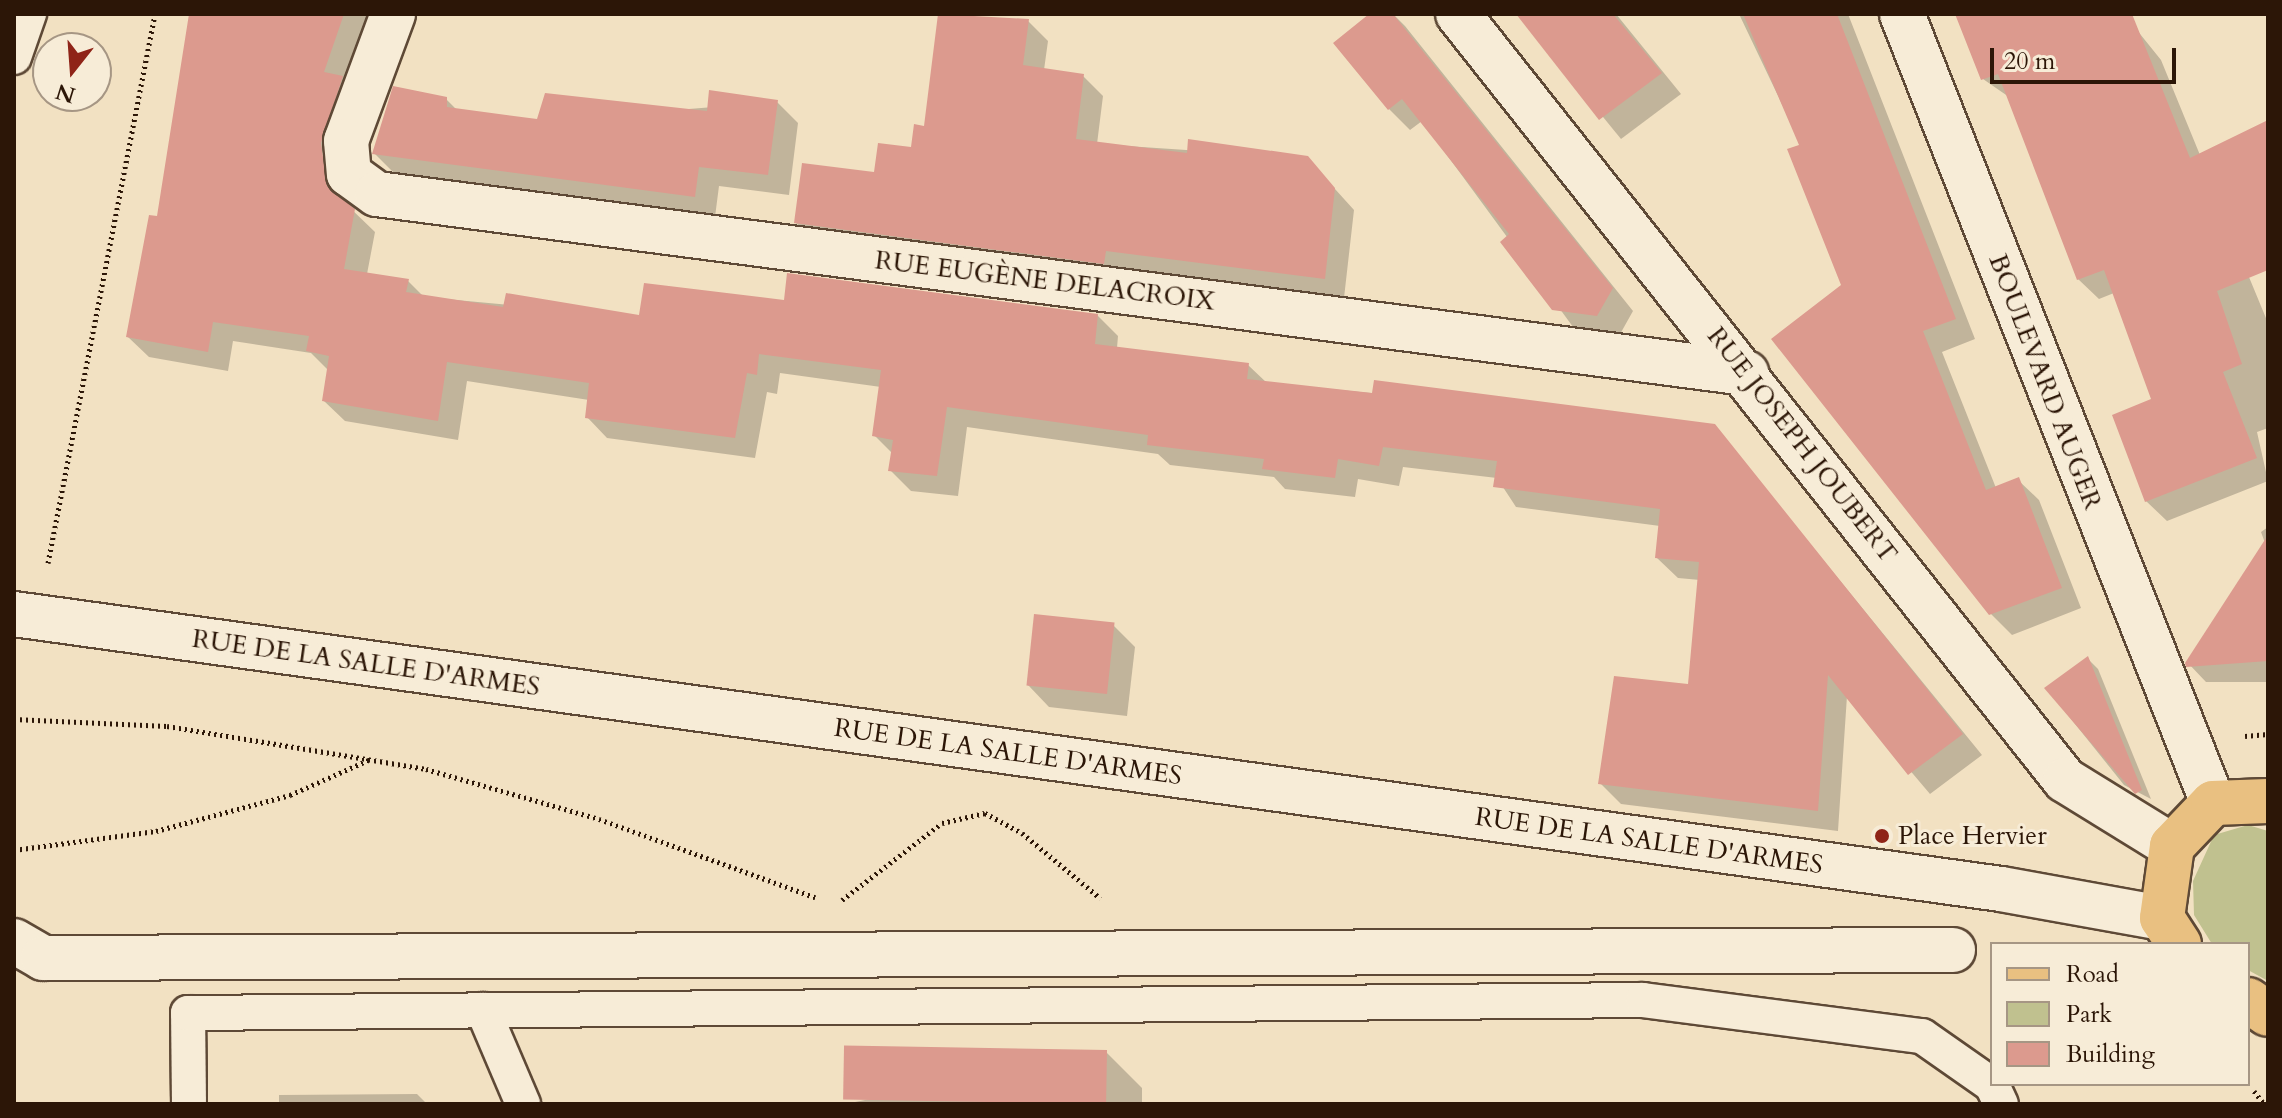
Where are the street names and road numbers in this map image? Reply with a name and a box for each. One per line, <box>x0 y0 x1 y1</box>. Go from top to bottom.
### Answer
street label: RUE EUGÈNE DELACROIX <box>873 245 1217 317</box>
street label: BOULEVARD AUGER <box>1982 250 2108 514</box>
street label: RUE JOSEPH JOUBERT <box>1700 321 1904 569</box>
street label: RUE DE LA SALLE D'ARMES <box>190 623 542 703</box>
street label: RUE DE LA SALLE D'ARMES <box>832 712 1184 792</box>
street label: RUE DE LA SALLE D'ARMES <box>1473 801 1825 881</box>

